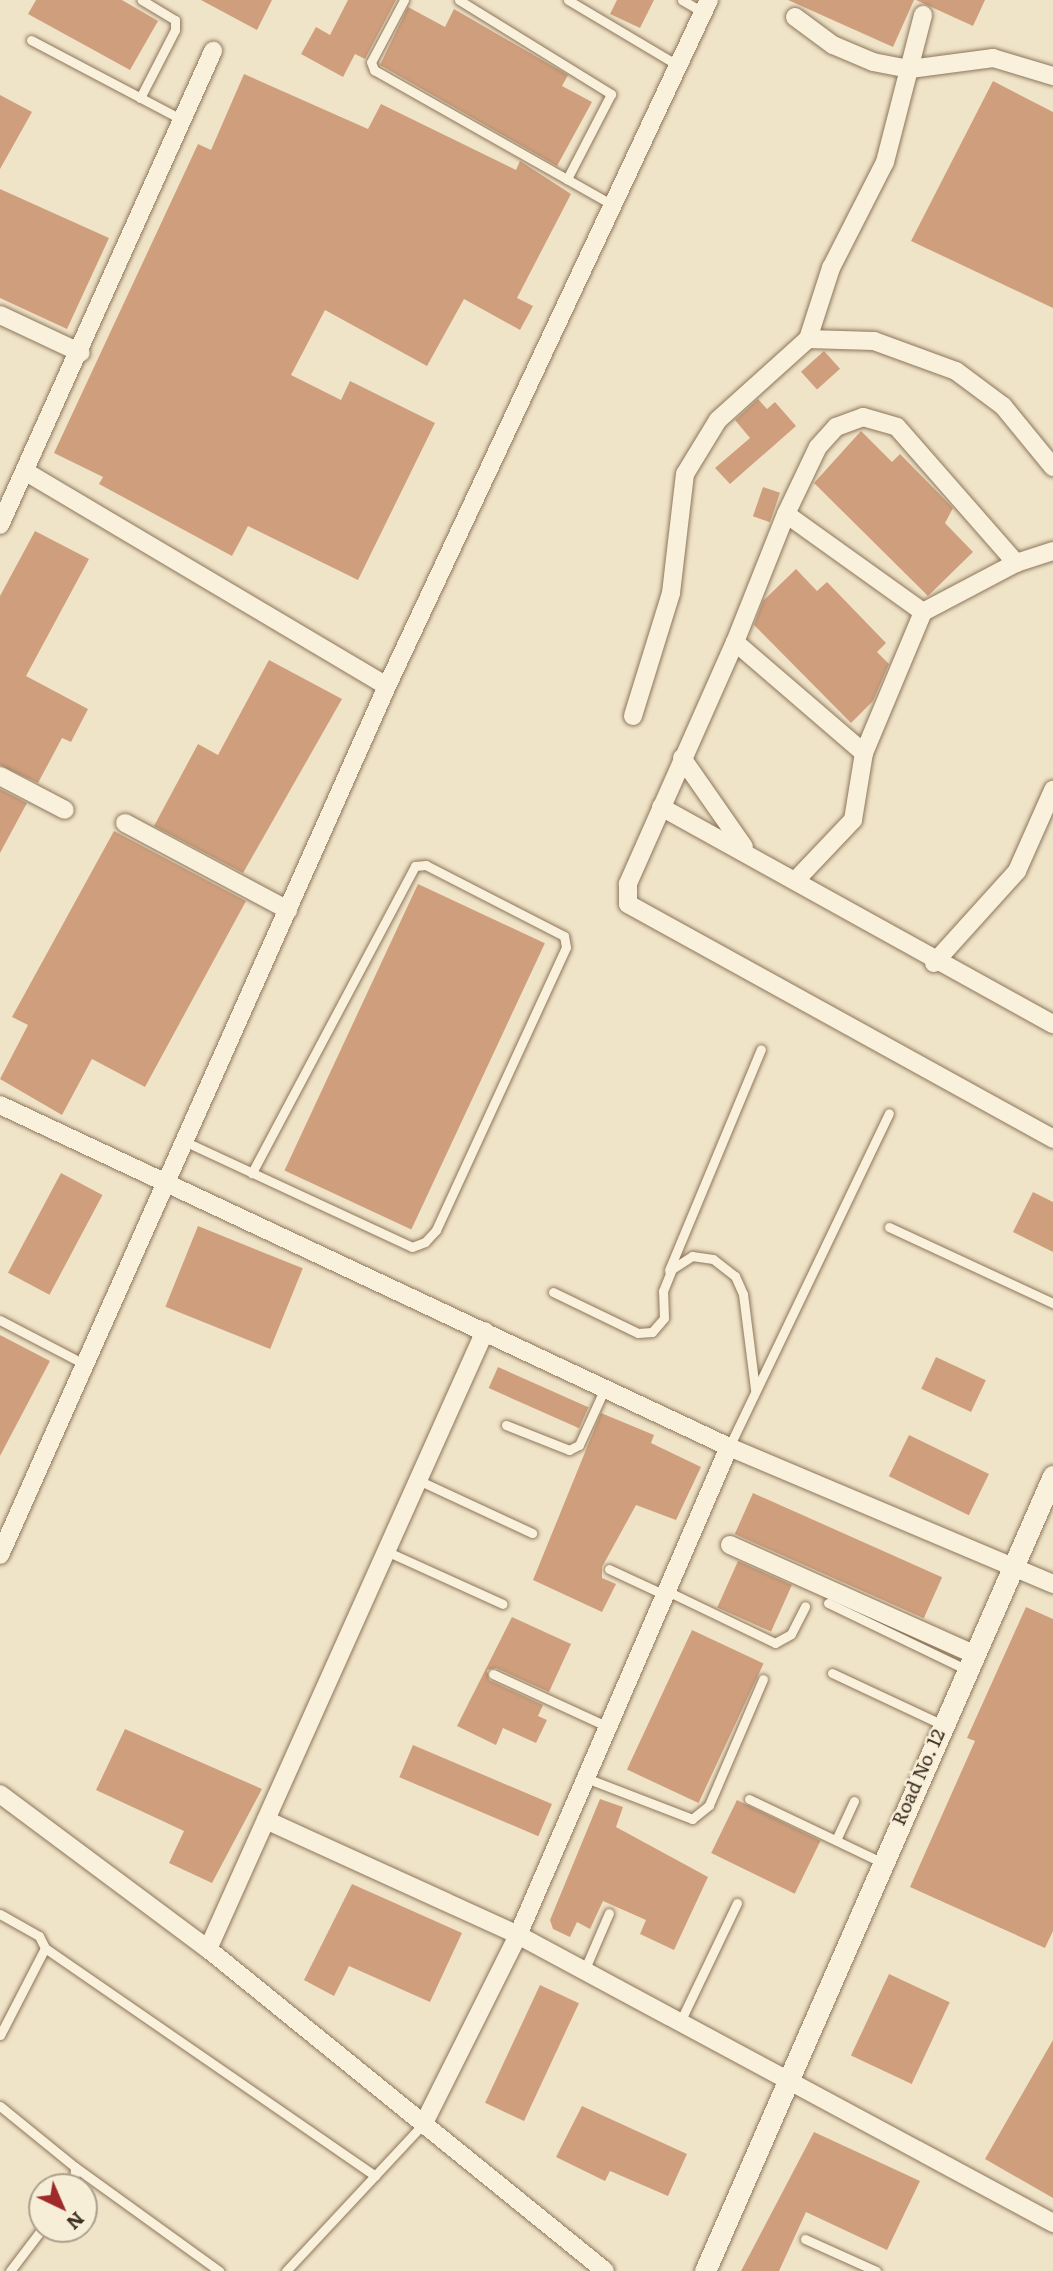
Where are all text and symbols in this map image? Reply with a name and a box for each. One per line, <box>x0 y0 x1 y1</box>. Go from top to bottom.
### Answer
street label: Road No. 12 <box>887 1725 949 1829</box>
north arrow <box>28 2173 98 2243</box>
text: N <box>61 2206 92 2237</box>

